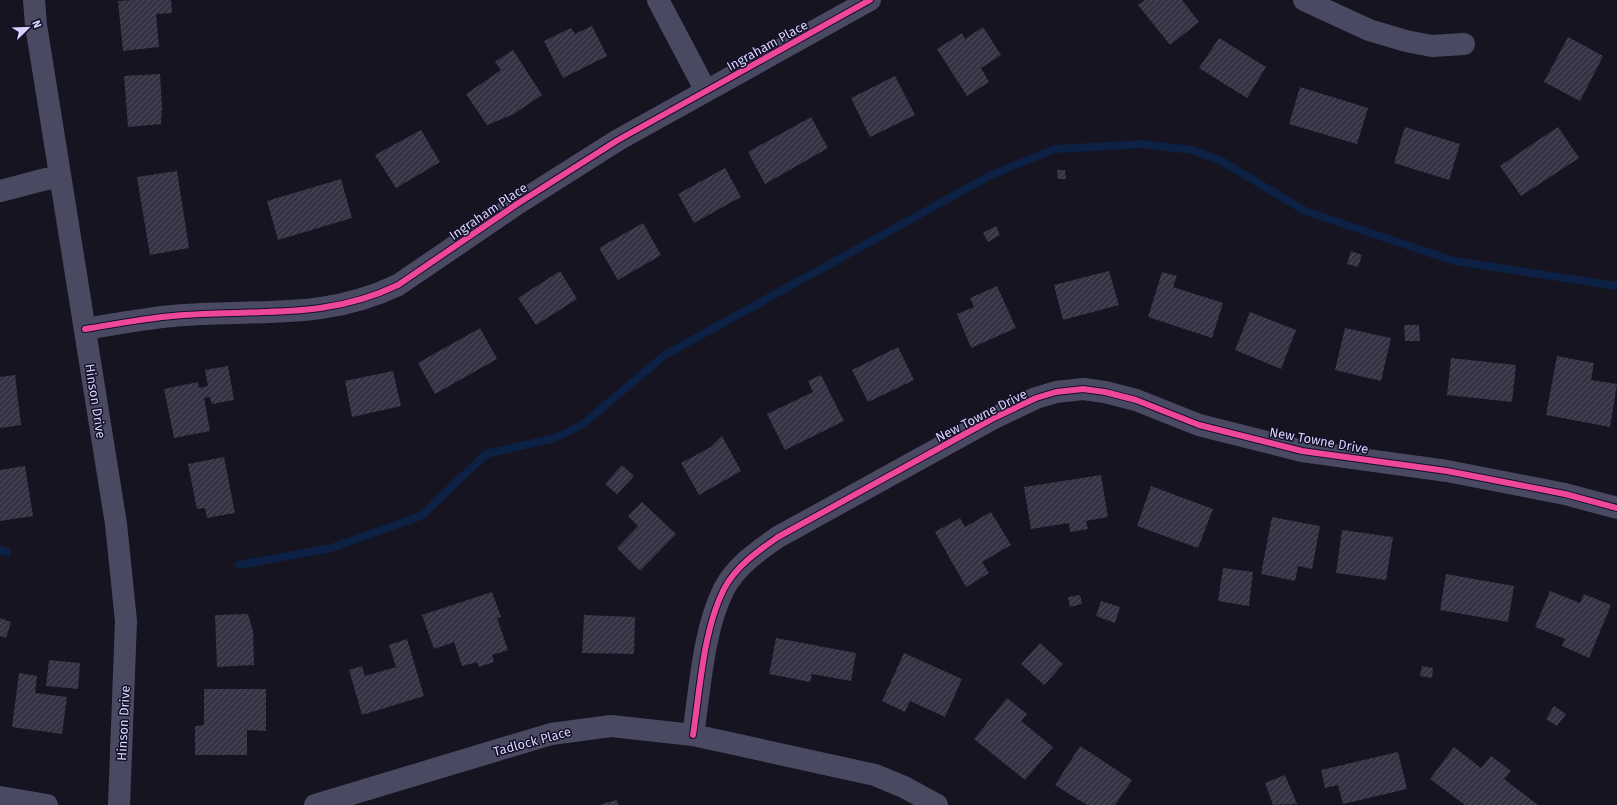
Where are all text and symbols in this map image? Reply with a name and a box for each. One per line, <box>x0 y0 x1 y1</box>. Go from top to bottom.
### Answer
north arrow <box>8 8 48 48</box>
street label: Ingraham Place <box>724 17 810 74</box>
text: N <box>29 18 44 30</box>
street label: Ingraham Place <box>447 180 530 243</box>
street label: Hinson Drive <box>82 363 109 439</box>
street label: New Towne Drive <box>933 386 1029 445</box>
street label: New Towne Drive <box>1268 424 1370 457</box>
street label: Hinson Drive <box>114 685 133 761</box>
street label: Tadlock Place <box>492 724 573 759</box>

